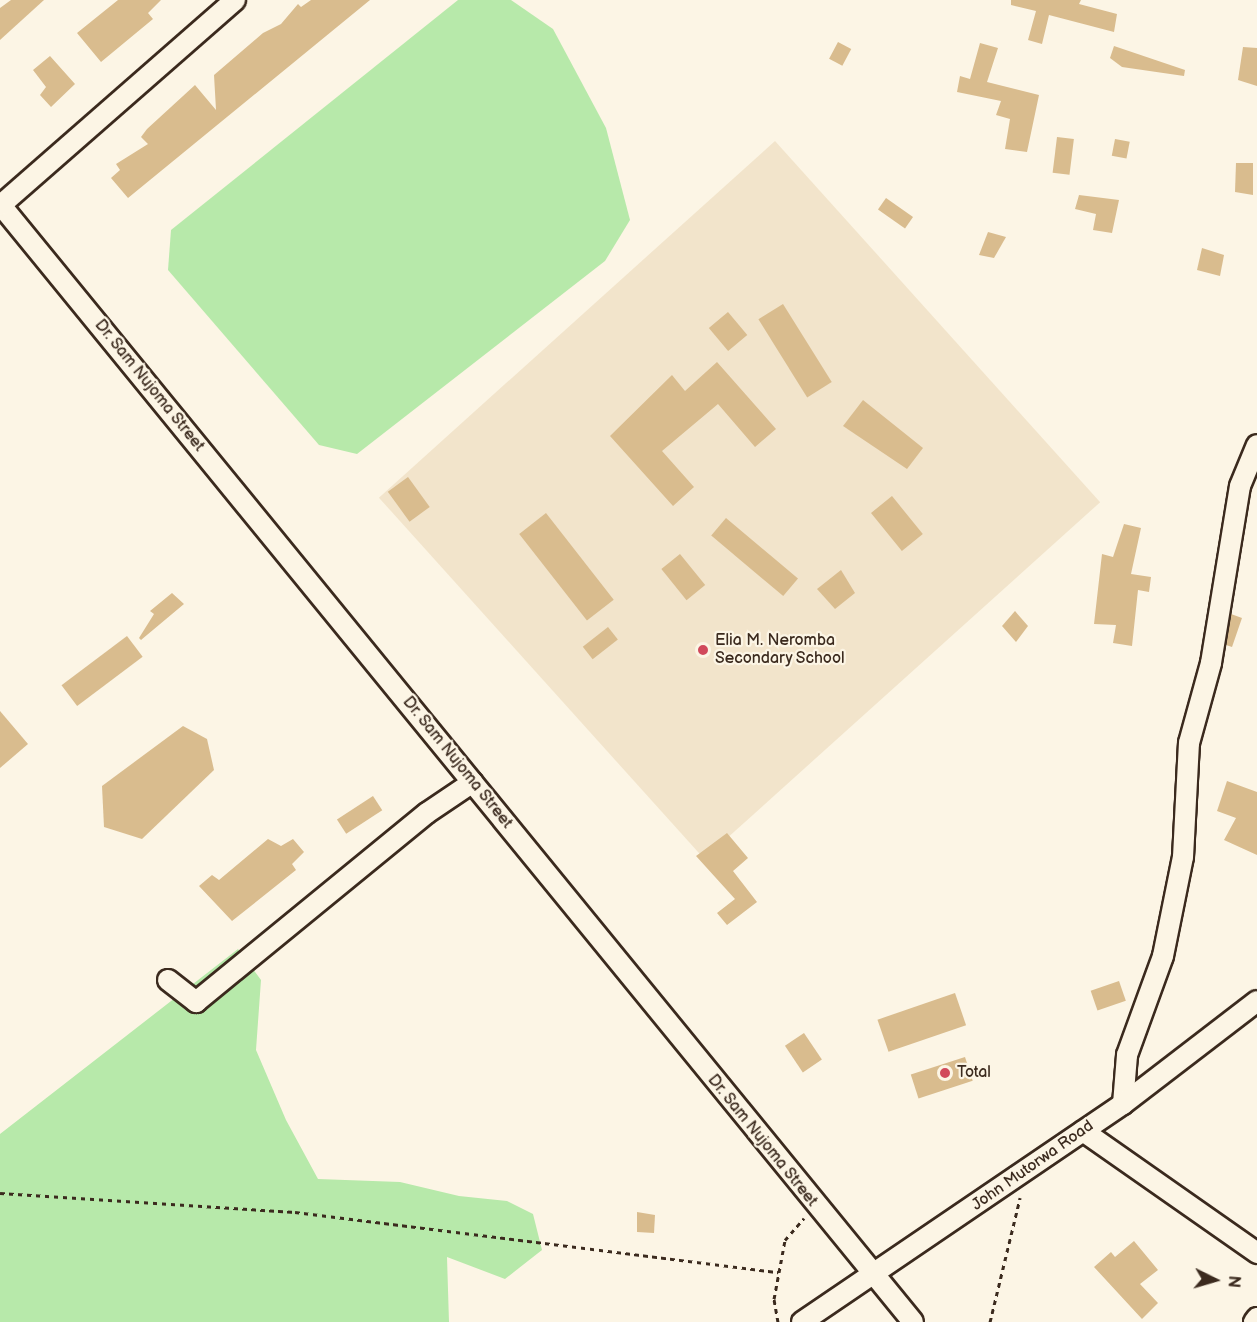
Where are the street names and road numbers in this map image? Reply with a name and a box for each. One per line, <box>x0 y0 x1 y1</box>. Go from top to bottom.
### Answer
street label: Dr. Sam Nujoma Street <box>90 316 208 456</box>
street label: Dr. Sam Nujoma Street <box>398 693 516 833</box>
street label: Dr. Sam Nujoma Street <box>703 1071 821 1211</box>
street label: John Mutorwa Road <box>969 1117 1097 1215</box>

